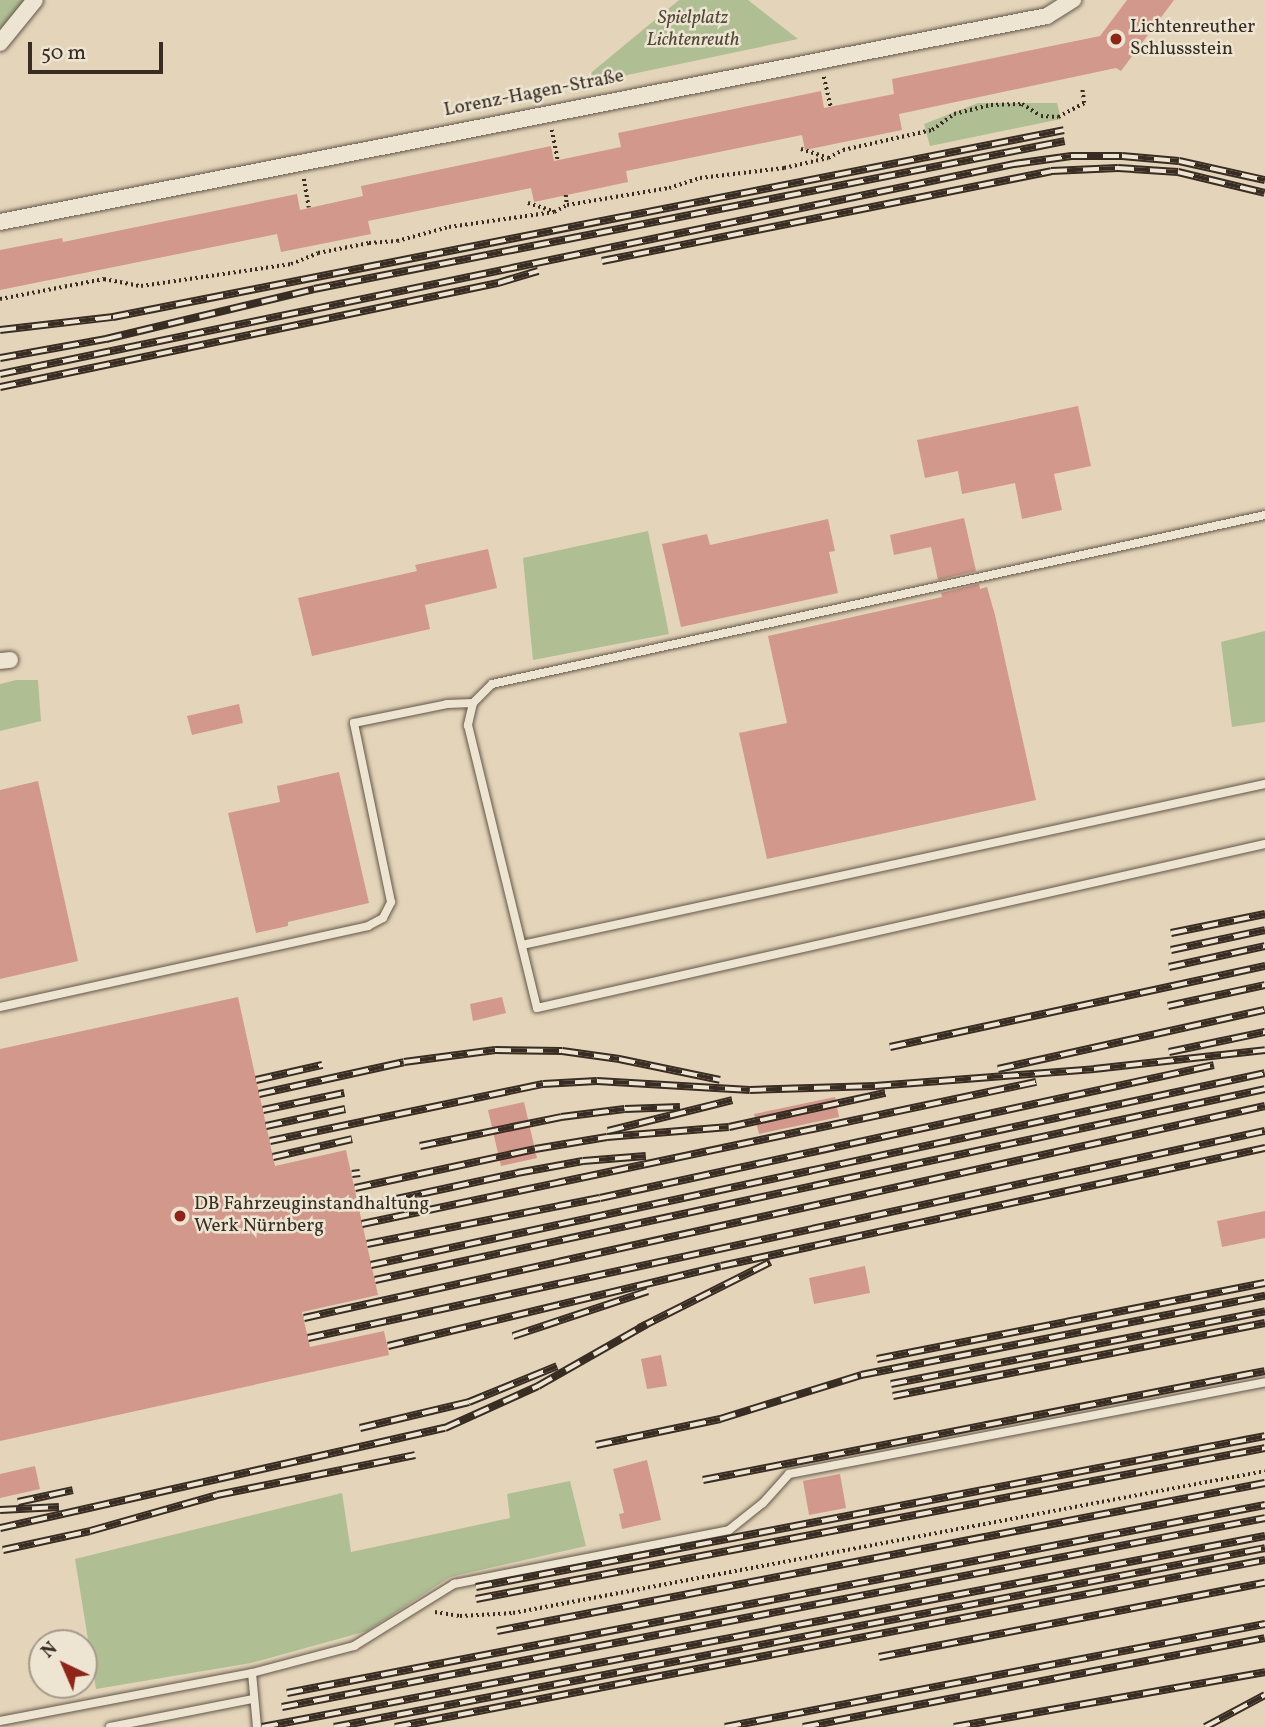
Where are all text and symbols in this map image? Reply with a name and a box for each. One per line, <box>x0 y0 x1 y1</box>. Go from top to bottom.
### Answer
park label: Spielplatz Lichtenreuth <box>647 8 739 52</box>
place label: Lichtenreuther Schlussstein <box>1130 17 1255 61</box>
scale bar <box>32 28 166 72</box>
marker: Lichtenreuther Schlussstein <box>1108 31 1124 47</box>
text: 50 m <box>41 39 86 68</box>
street label: Lorenz-Hagen-Straße <box>442 65 626 123</box>
place label: DB Fahrzeuginstandhaltung Werk Nürnberg <box>194 1194 429 1238</box>
marker: DB Fahrzeuginstandhaltung Werk Nürnberg <box>172 1208 188 1224</box>
north arrow <box>28 1629 98 1699</box>
text: N <box>36 1636 64 1664</box>

